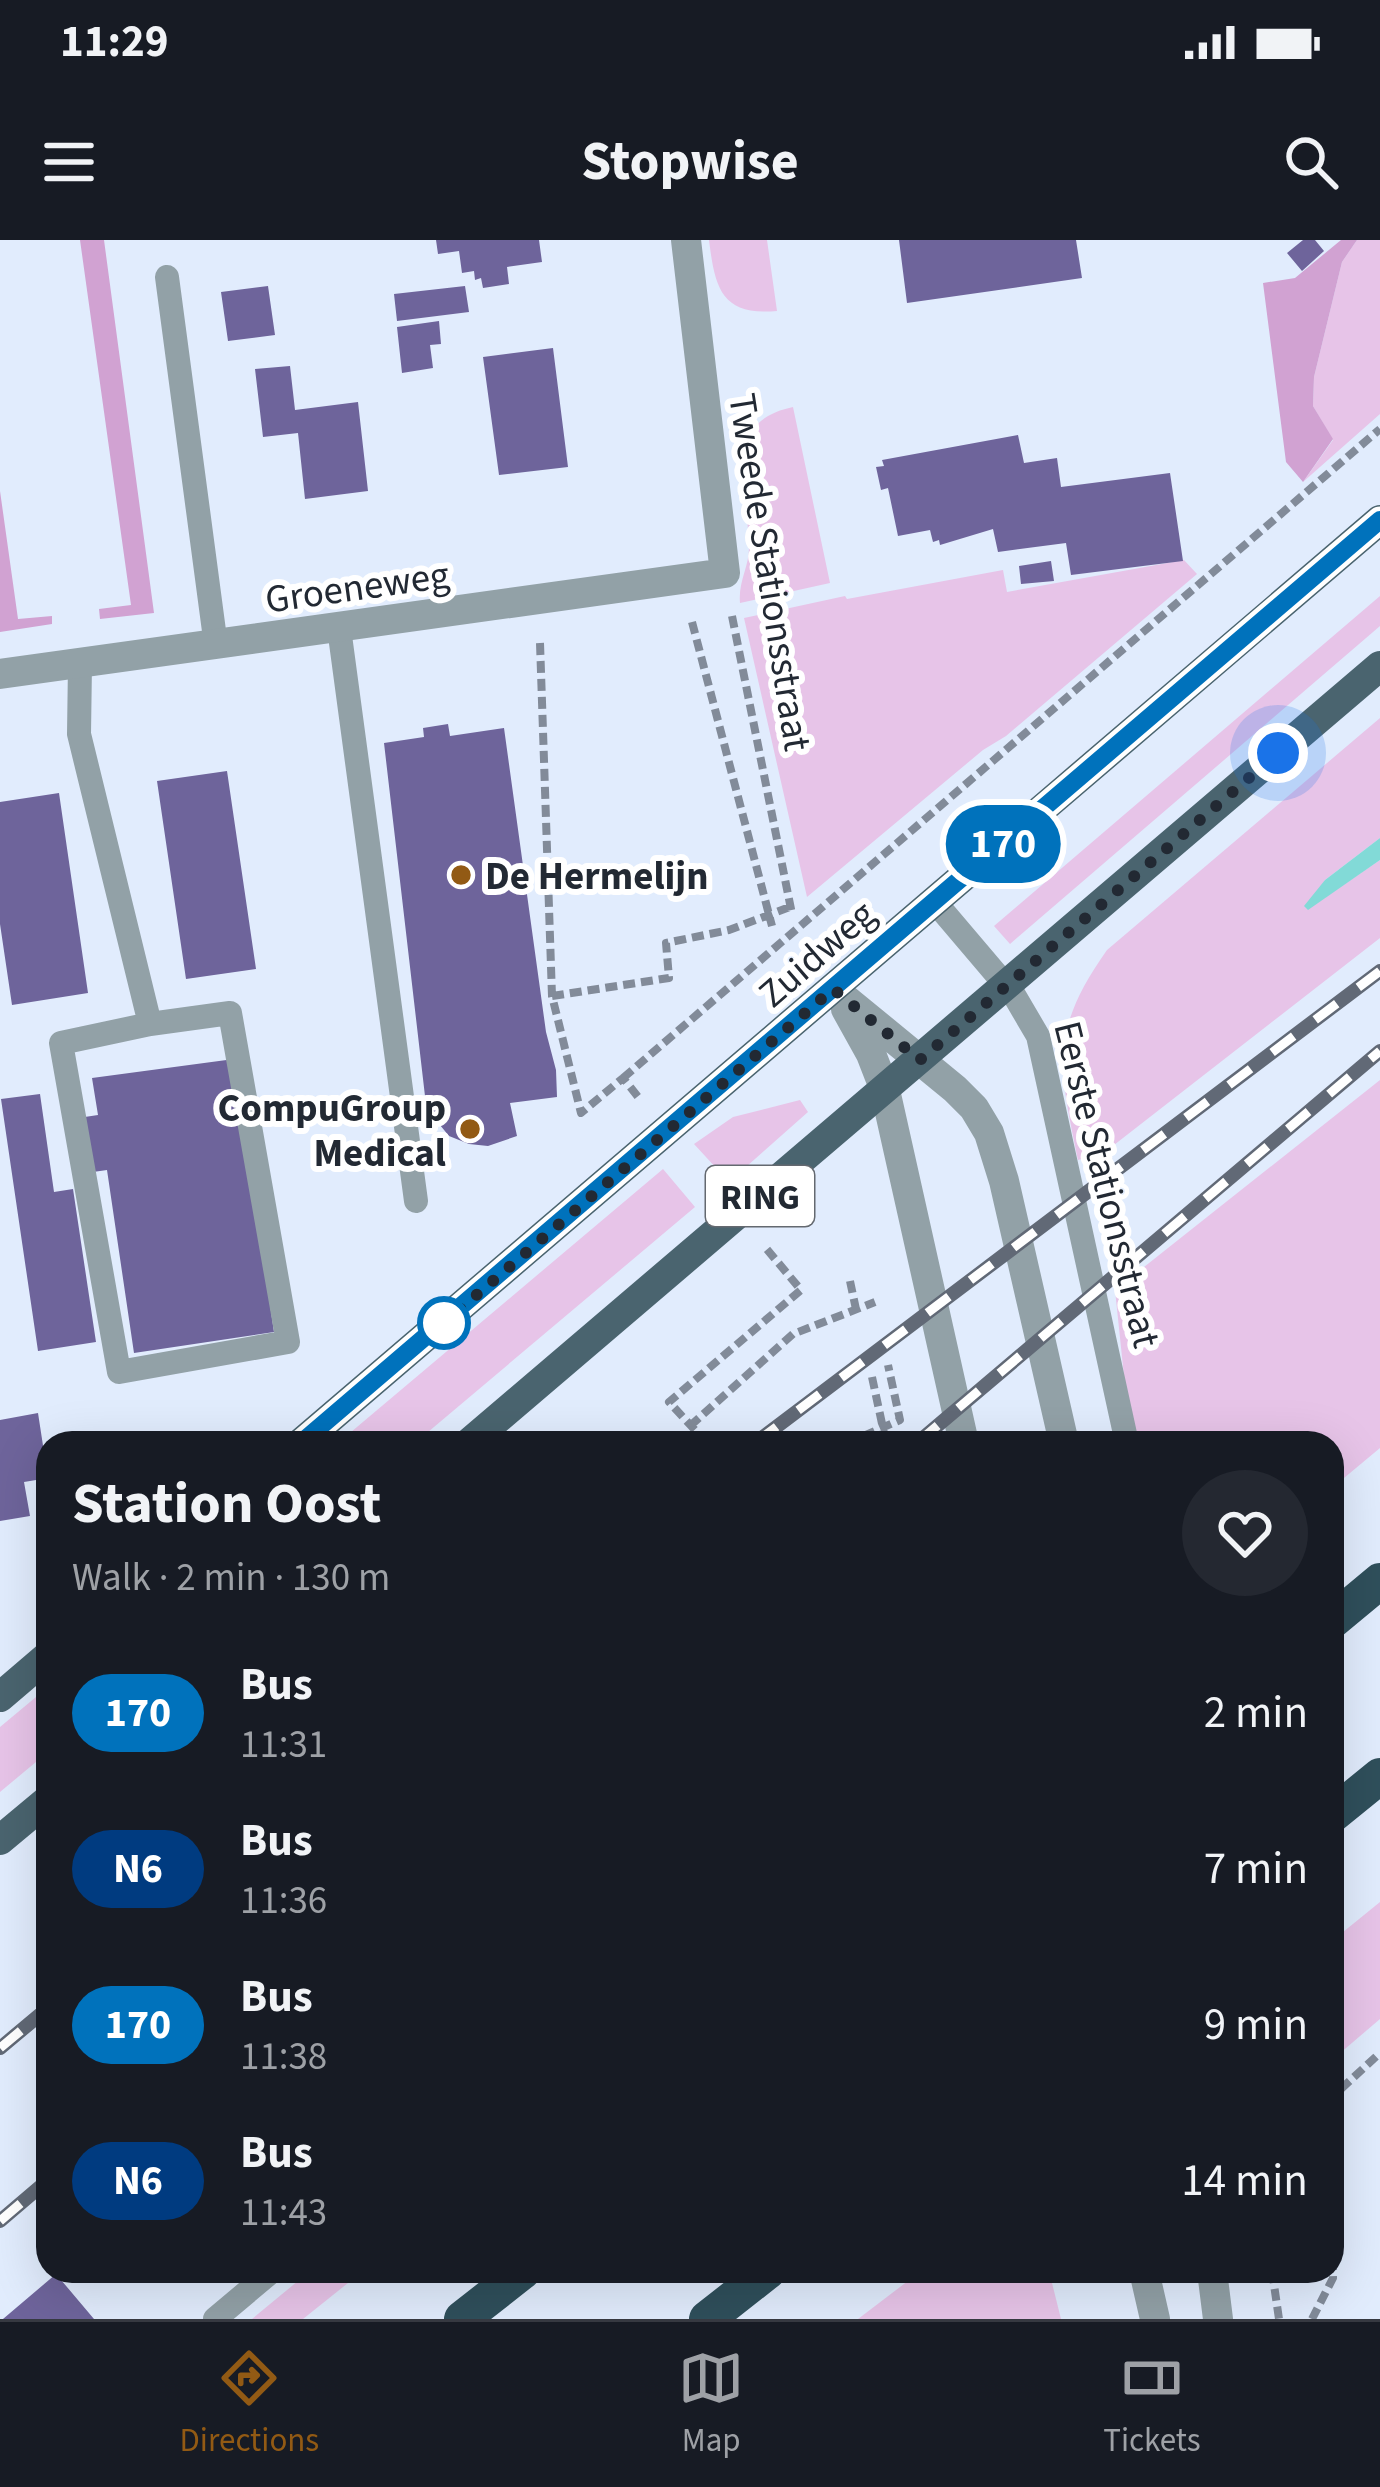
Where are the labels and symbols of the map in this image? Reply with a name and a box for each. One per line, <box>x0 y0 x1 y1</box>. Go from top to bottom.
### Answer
street label: Tweede Stationsstraat <box>713 390 825 755</box>
street label: Groeneweg <box>262 547 453 629</box>
your location <box>1248 723 1308 783</box>
line badge: 170 <box>934 805 1072 883</box>
place label: De Hermelijn <box>485 849 708 905</box>
marker: De Hermelijn <box>448 862 474 888</box>
street label: Zuidweg <box>746 888 888 1021</box>
street label: Eerste Stationsstraat <box>1038 1015 1174 1354</box>
place label: CompuGroup Medical <box>218 1081 446 1182</box>
marker: CompuGroup Medical <box>457 1116 483 1142</box>
road number: RING <box>706 1166 814 1226</box>
unlabelled marker <box>419 1298 469 1348</box>

